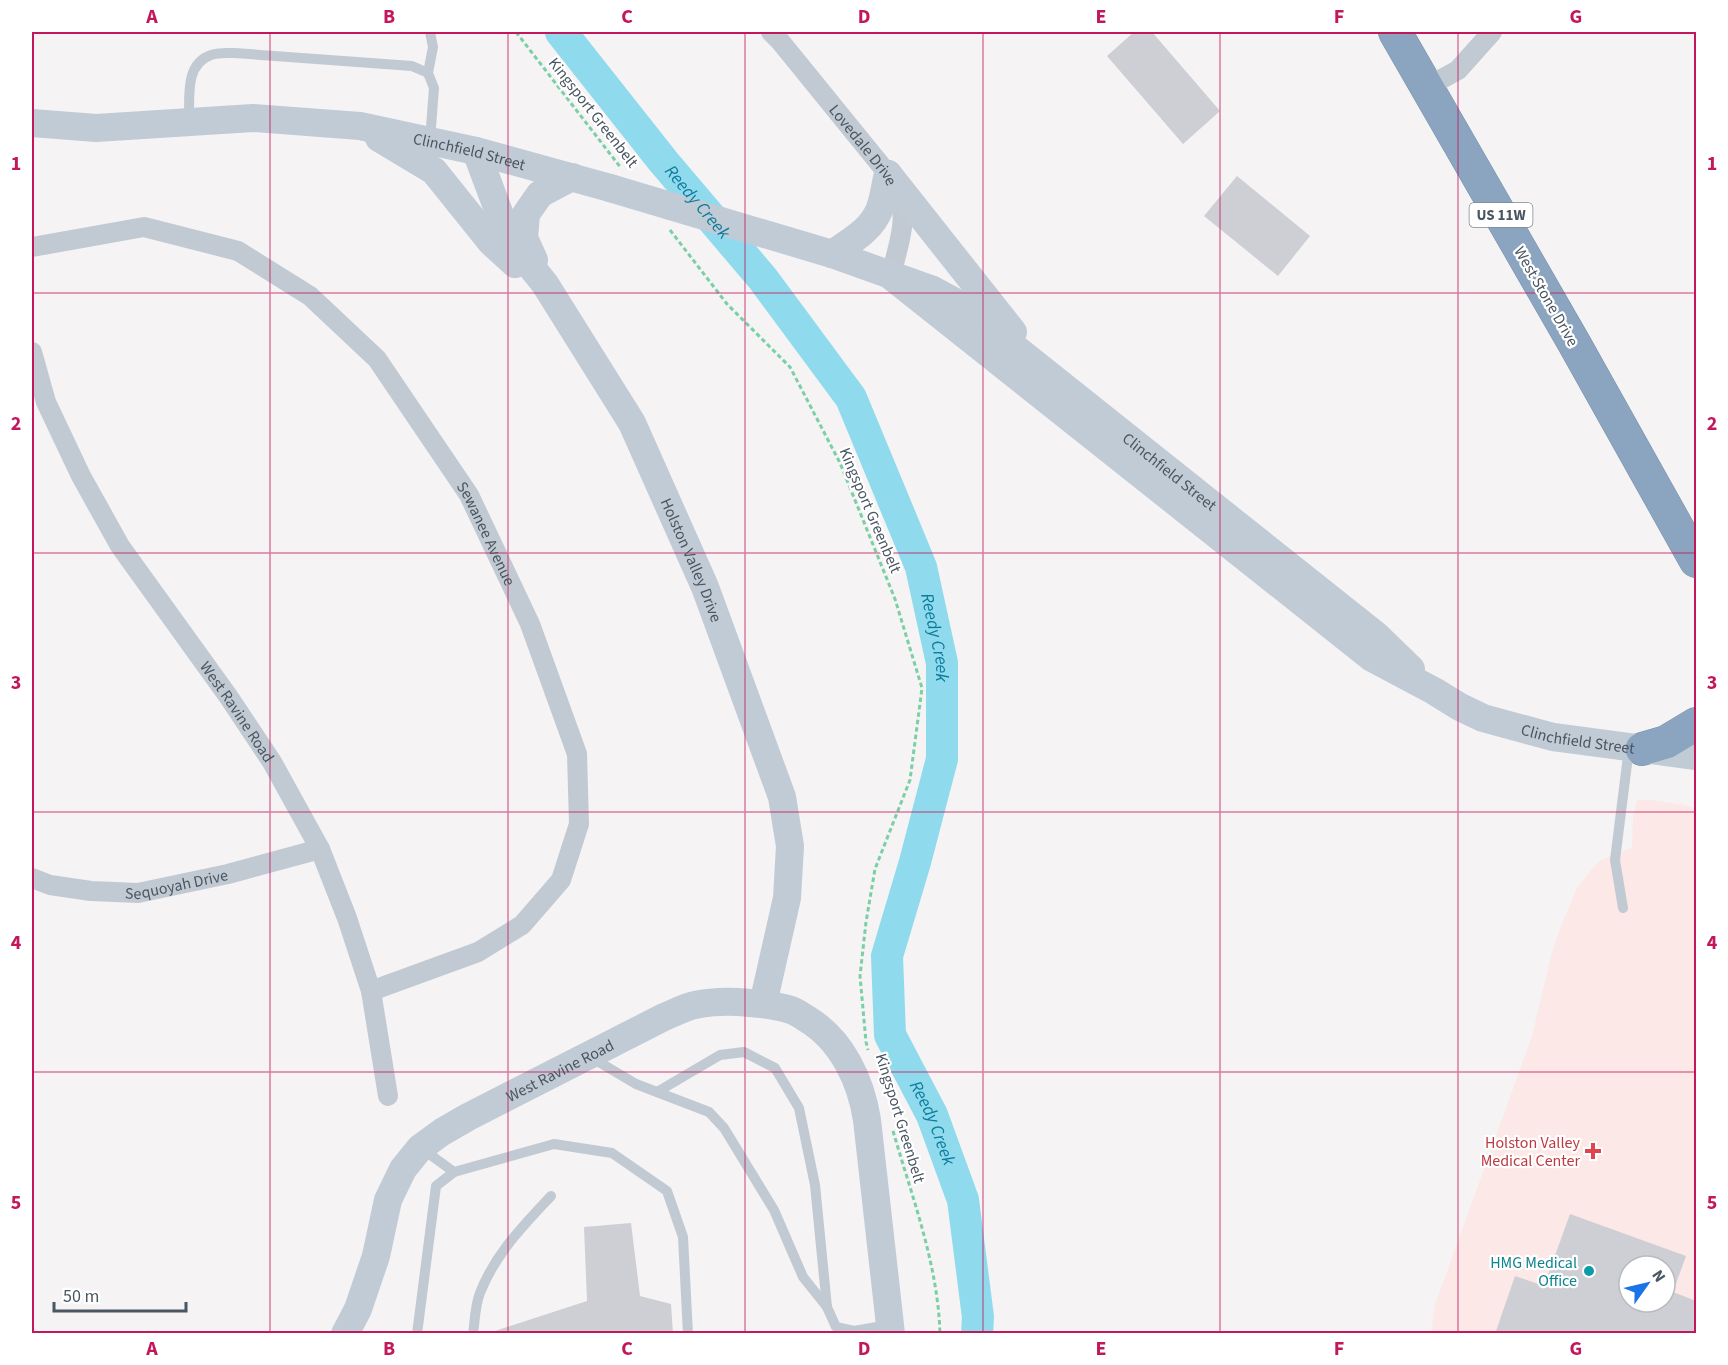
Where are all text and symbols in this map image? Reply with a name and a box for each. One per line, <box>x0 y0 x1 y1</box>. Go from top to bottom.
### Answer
text: A <box>145 3 158 31</box>
text: B <box>383 3 395 31</box>
text: C <box>621 3 633 31</box>
text: D <box>858 3 870 31</box>
text: E <box>1096 3 1106 31</box>
text: F <box>1334 3 1344 31</box>
text: G <box>1570 3 1582 31</box>
street label: Kingsport Greenbelt <box>543 53 644 173</box>
street label: Lovedale Drive <box>824 100 902 190</box>
street label: Clinchfield Street <box>411 128 528 176</box>
text: 1 <box>11 150 21 178</box>
text: 1 <box>1707 150 1717 178</box>
water label: Reedy Creek <box>659 160 736 245</box>
road number: US 11W <box>1470 203 1532 227</box>
street label: West Stone Drive <box>1509 242 1584 351</box>
text: 2 <box>11 410 21 438</box>
text: 2 <box>1707 410 1717 438</box>
street label: Clinchfield Street <box>1118 428 1222 517</box>
street label: Kingsport Greenbelt <box>834 444 907 577</box>
street label: Sewanee Avenue <box>451 477 520 589</box>
street label: Holston Valley Drive <box>655 495 727 625</box>
water label: Reedy Creek <box>914 591 954 682</box>
street label: West Ravine Road <box>194 657 279 767</box>
text: 3 <box>11 669 21 697</box>
text: 3 <box>1707 669 1717 697</box>
street label: Clinchfield Street <box>1519 719 1637 760</box>
street label: Sequoyah Drive <box>124 864 230 905</box>
text: 4 <box>11 929 22 957</box>
text: 4 <box>1707 929 1718 957</box>
street label: West Ravine Road <box>502 1034 618 1108</box>
street label: Kingsport Greenbelt <box>870 1051 930 1186</box>
water label: Reedy Creek <box>903 1076 962 1169</box>
place label: Holston Valley Medical Center <box>1481 1132 1581 1172</box>
marker: Holston Valley Medical Center <box>1584 1142 1602 1160</box>
text: 5 <box>11 1189 21 1217</box>
text: 5 <box>1707 1189 1717 1217</box>
place label: HMG Medical Office <box>1490 1252 1577 1292</box>
north arrow <box>1617 1254 1677 1314</box>
marker: HMG Medical Office <box>1582 1264 1596 1278</box>
text: N <box>1647 1266 1671 1287</box>
scale bar <box>54 1275 186 1313</box>
text: 50 m <box>63 1284 99 1309</box>
text: A <box>145 1335 158 1363</box>
text: B <box>383 1335 395 1363</box>
text: C <box>621 1335 633 1363</box>
text: D <box>858 1335 870 1363</box>
text: E <box>1096 1335 1106 1363</box>
text: F <box>1334 1335 1344 1363</box>
text: G <box>1570 1335 1582 1363</box>

